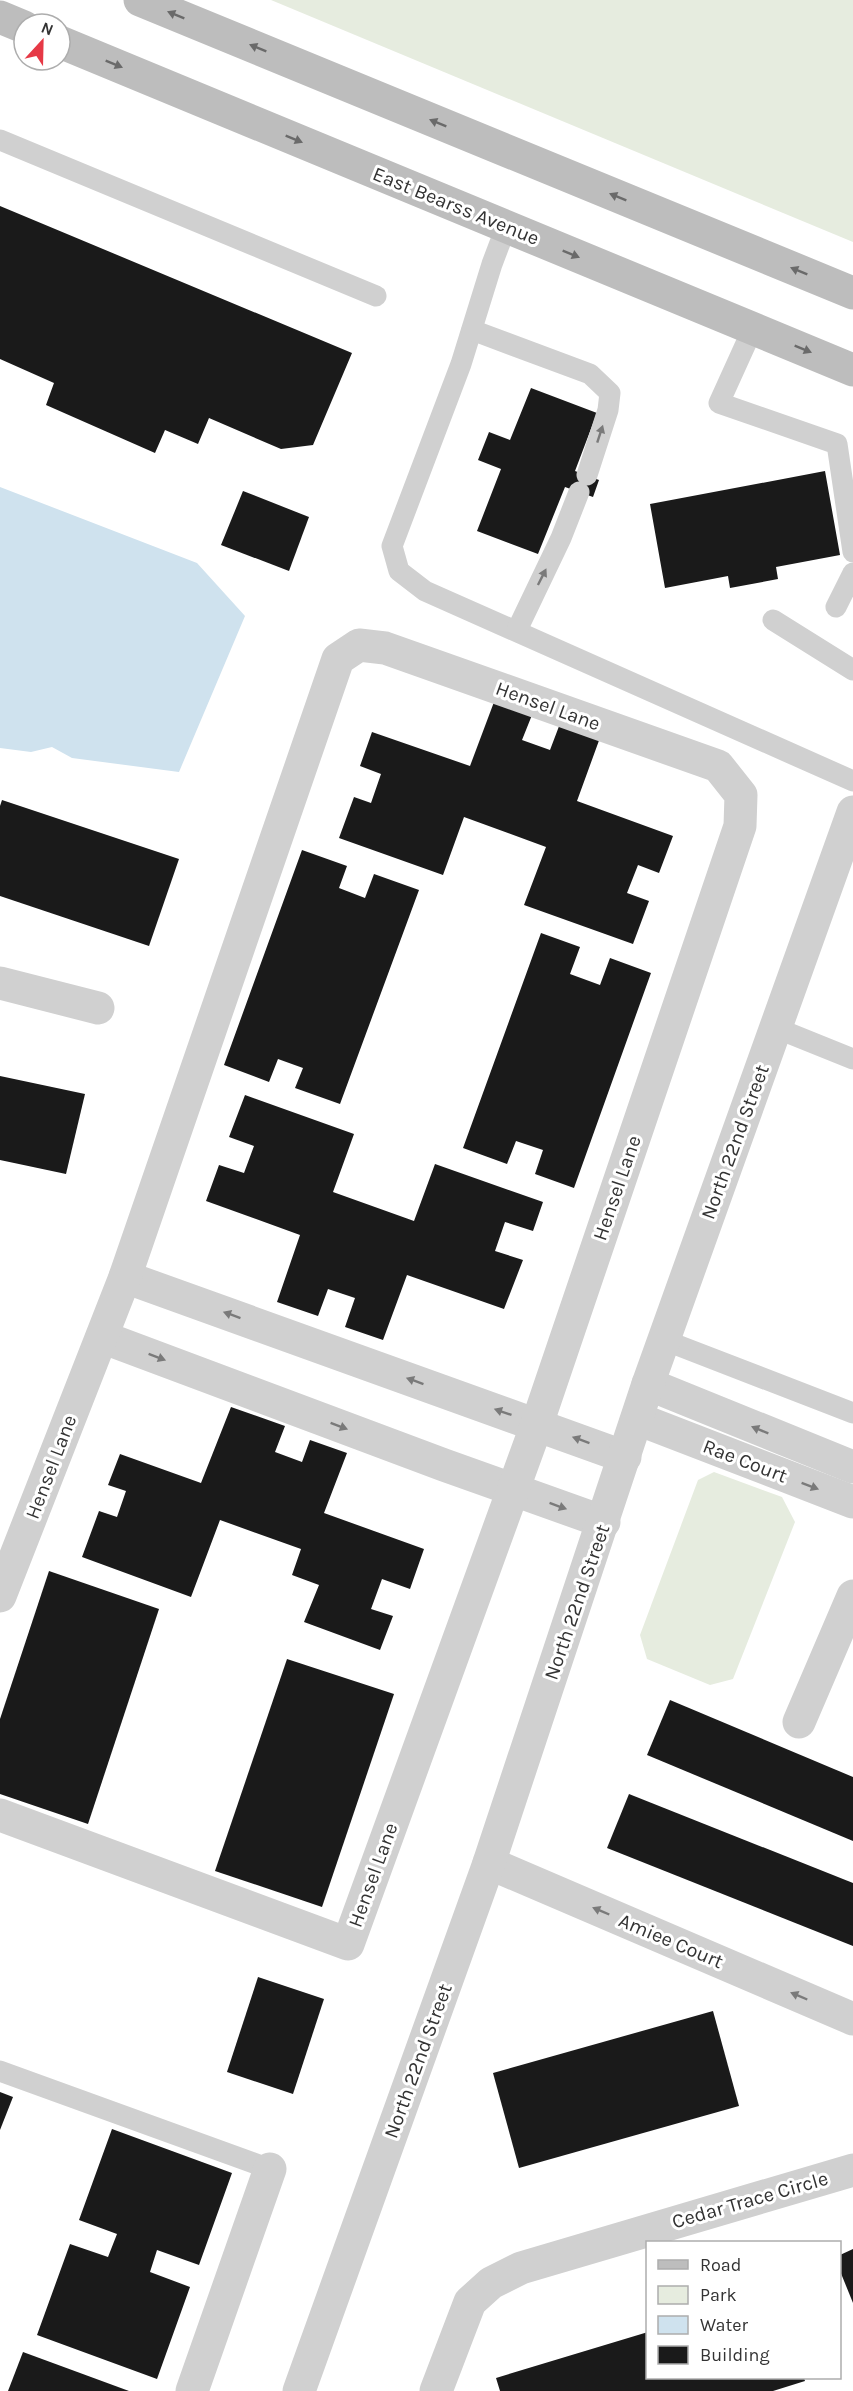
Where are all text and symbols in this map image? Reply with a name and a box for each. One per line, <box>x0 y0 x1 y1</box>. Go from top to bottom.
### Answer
one-way arrow <box>166 10 184 20</box>
north arrow <box>12 12 72 72</box>
text: N <box>39 18 56 40</box>
one-way arrow <box>248 43 266 53</box>
one-way arrow <box>105 60 123 70</box>
one-way arrow <box>429 118 447 127</box>
one-way arrow <box>286 134 304 144</box>
street label: East Bearss Avenue <box>369 162 543 250</box>
one-way arrow <box>609 192 627 202</box>
one-way arrow <box>563 249 581 259</box>
one-way arrow <box>790 266 808 275</box>
one-way arrow <box>794 345 812 354</box>
one-way arrow <box>596 425 606 443</box>
one-way arrow <box>536 568 546 586</box>
street label: Hensel Lane <box>493 676 603 736</box>
street label: North 22nd Street <box>696 1061 774 1222</box>
street label: Hensel Lane <box>588 1132 646 1244</box>
one-way arrow <box>223 1310 241 1320</box>
one-way arrow <box>148 1353 166 1363</box>
one-way arrow <box>406 1375 424 1385</box>
one-way arrow <box>494 1407 512 1417</box>
street label: Hensel Lane <box>21 1412 81 1522</box>
one-way arrow <box>330 1421 348 1431</box>
one-way arrow <box>751 1425 769 1434</box>
street label: Rae Court <box>700 1434 791 1488</box>
one-way arrow <box>572 1435 590 1445</box>
one-way arrow <box>801 1481 819 1491</box>
one-way arrow <box>549 1502 567 1512</box>
street label: North 22nd Street <box>540 1521 615 1683</box>
street label: Hensel Lane <box>343 1820 403 1930</box>
one-way arrow <box>591 1906 609 1916</box>
street label: Amiee Court <box>615 1909 727 1974</box>
street label: North 22nd Street <box>379 1980 457 2141</box>
one-way arrow <box>790 1991 808 2001</box>
street label: Cedar Trace Circle <box>669 2167 831 2233</box>
legend <box>646 2241 841 2379</box>
text: Road <box>700 2254 741 2276</box>
text: Park <box>700 2284 737 2306</box>
text: Water <box>700 2314 748 2336</box>
text: Building <box>700 2344 770 2366</box>

